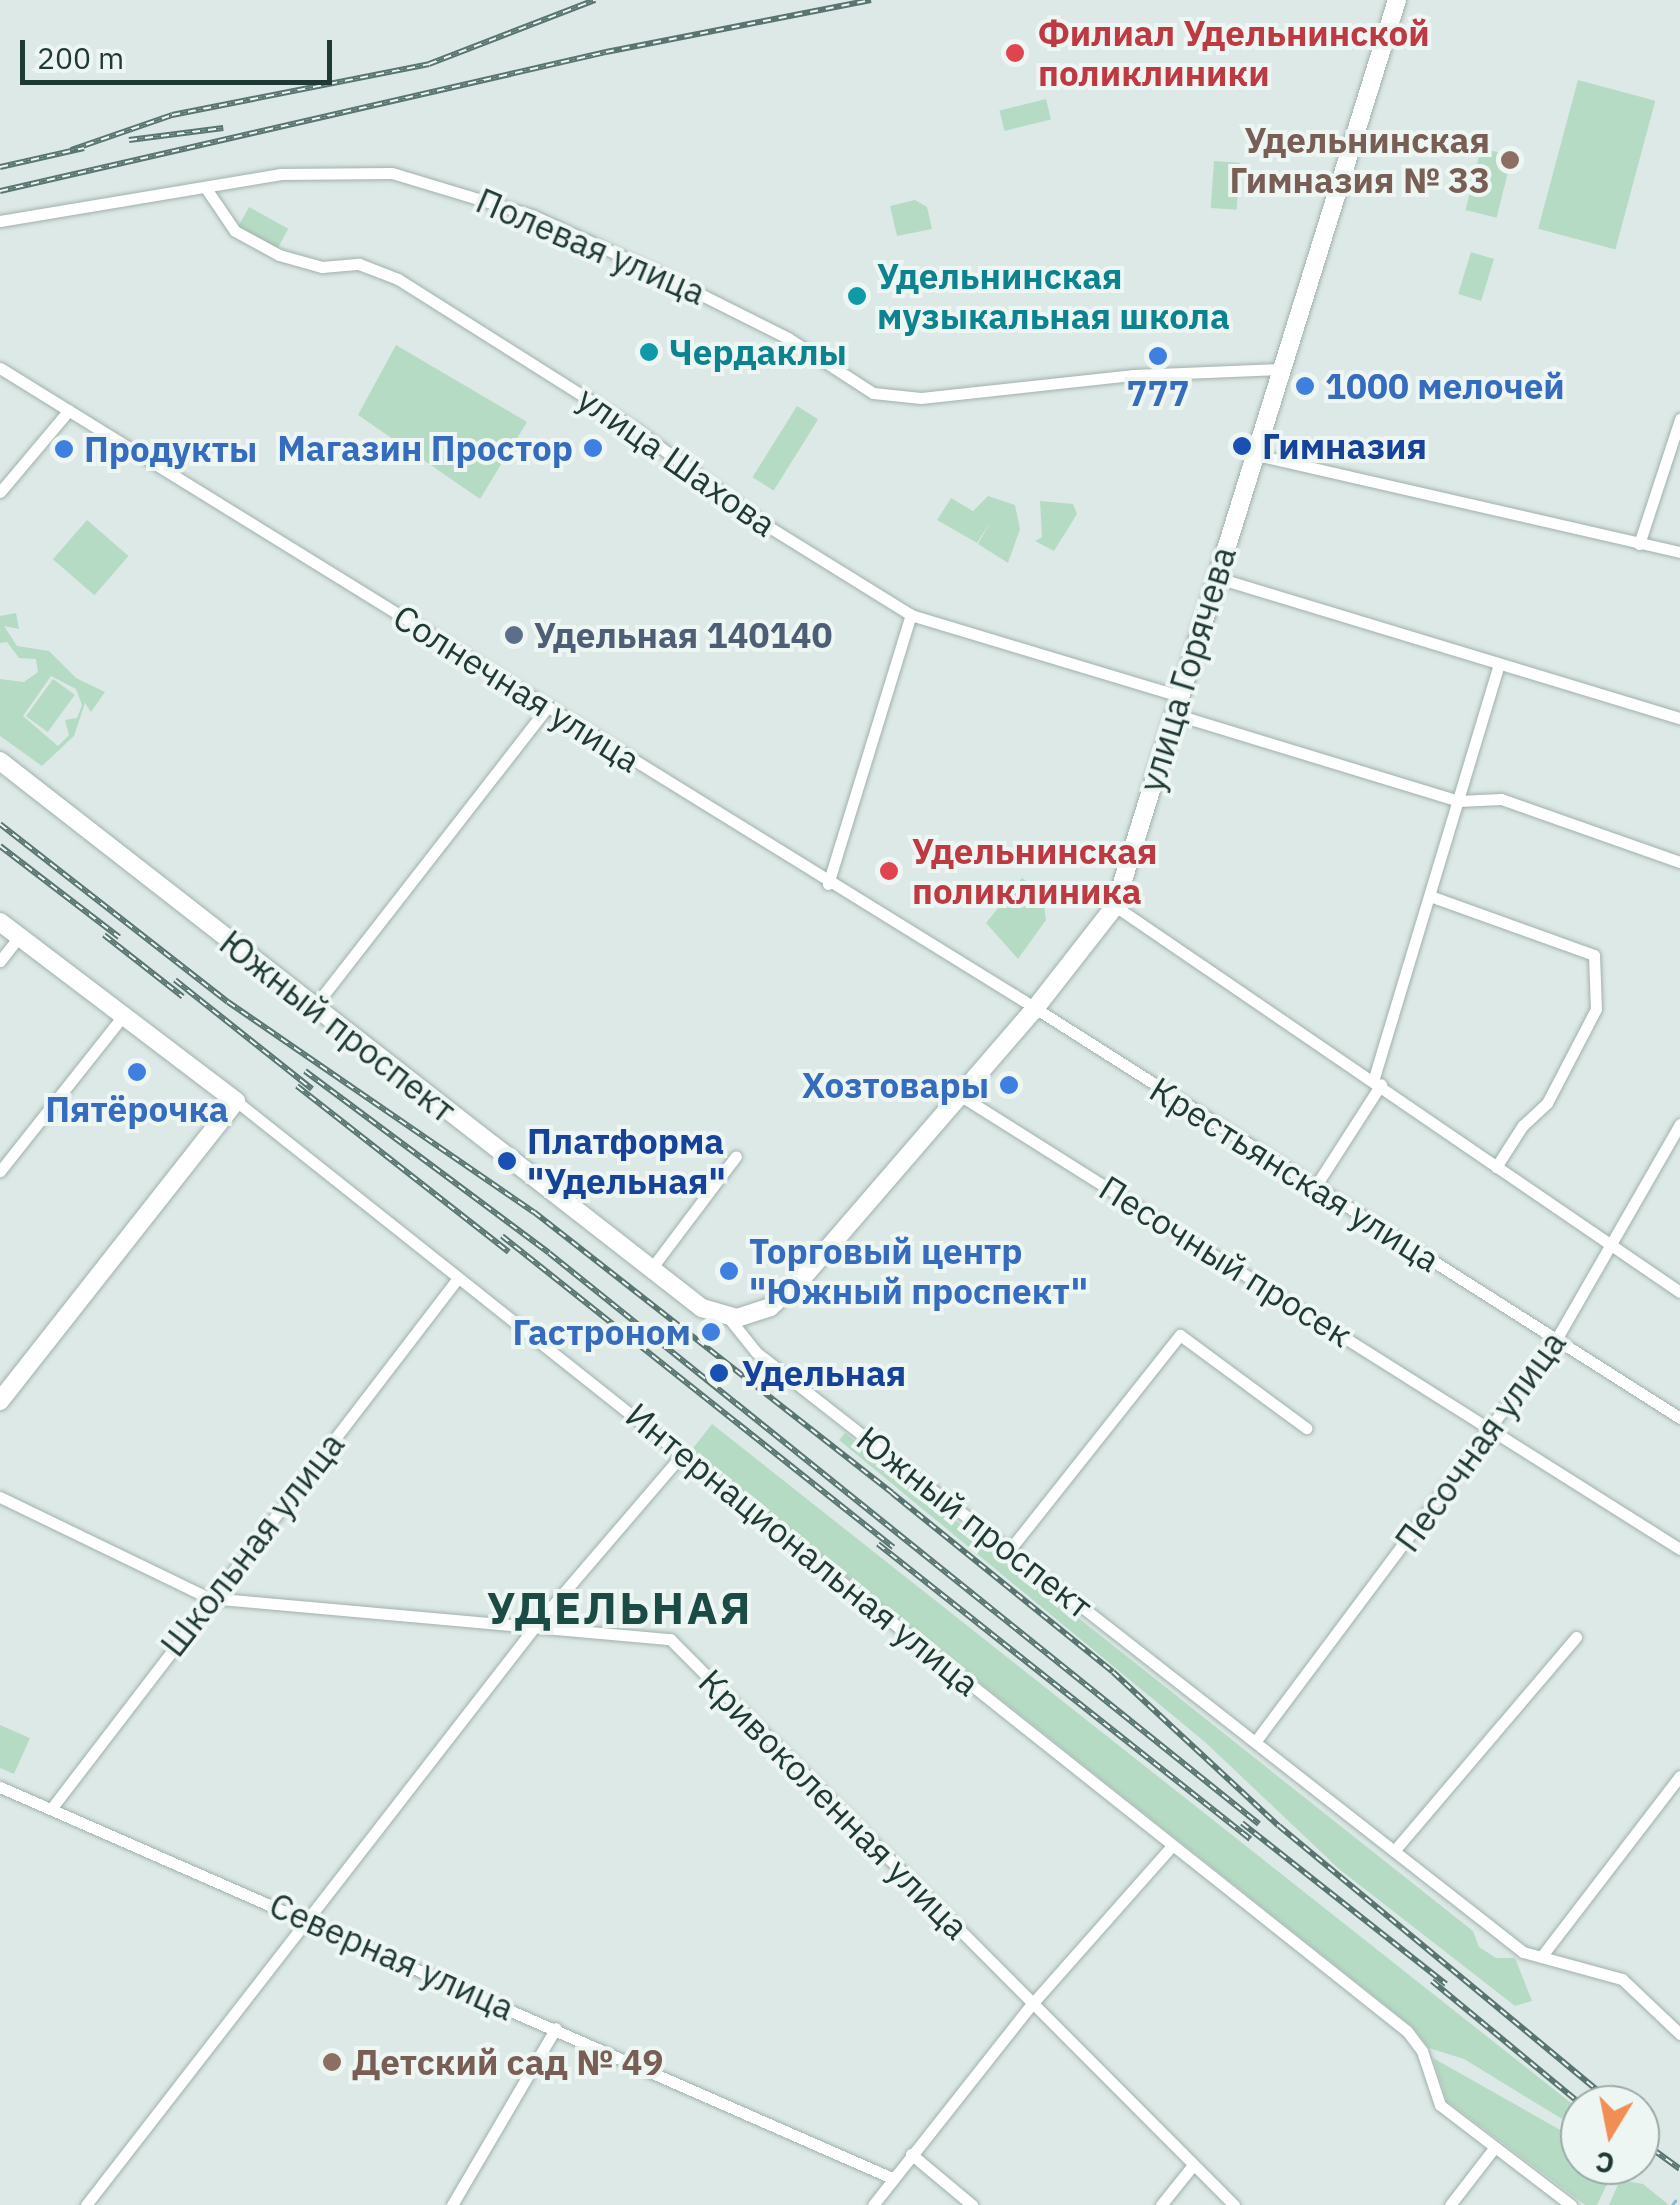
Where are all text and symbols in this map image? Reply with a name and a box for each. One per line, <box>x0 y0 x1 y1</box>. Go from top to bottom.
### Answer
place label: Филиал Удельнинской поликлиники <box>1038 12 1430 94</box>
scale bar <box>25 20 338 82</box>
text: 200 m <box>37 38 124 77</box>
marker: Филиал Удельнинской поликлиники <box>1002 40 1028 66</box>
place label: Удельнинская Гимназия № 33 <box>1229 119 1490 201</box>
marker: Удельнинская Гимназия № 33 <box>1499 149 1521 171</box>
street label: Полевая улица <box>470 179 712 313</box>
place label: Удельнинская музыкальная школа <box>877 255 1230 337</box>
marker: Удельнинская музыкальная школа <box>846 285 868 307</box>
place label: Чердаклы <box>669 331 847 373</box>
marker: Чердаклы <box>638 341 660 363</box>
marker: 777 <box>1147 345 1169 367</box>
place label: 1000 мелочей <box>1325 365 1565 407</box>
place label: 777 <box>1127 372 1189 414</box>
marker: 1000 мелочей <box>1294 375 1316 397</box>
street label: улица Шахова <box>570 377 784 545</box>
place label: Гимназия <box>1262 425 1427 467</box>
place label: Магазин Простор <box>277 427 573 469</box>
place label: Продукты <box>84 428 257 470</box>
marker: Гимназия <box>1231 435 1253 457</box>
marker: Магазин Простор <box>582 437 604 459</box>
marker: Продукты <box>53 438 75 460</box>
street label: улица Горячева <box>1130 541 1244 797</box>
street label: Солнечная улица <box>386 595 648 781</box>
place label: Удельная 140140 <box>534 614 833 656</box>
marker: Удельная 140140 <box>503 624 525 646</box>
place label: Удельнинская поликлиника <box>912 830 1158 912</box>
marker: Удельнинская поликлиника <box>876 858 902 884</box>
street label: Южный проспект <box>212 921 464 1131</box>
marker: Пятёрочка <box>126 1061 148 1083</box>
place label: Хозтовары <box>802 1064 989 1106</box>
street label: Крестьянская улица <box>1142 1068 1448 1280</box>
marker: Хозтовары <box>998 1074 1020 1096</box>
place label: Пятёрочка <box>45 1088 229 1130</box>
place label: Платформа "Удельная" <box>527 1120 726 1202</box>
marker: Платформа "Удельная" <box>496 1150 518 1172</box>
street label: Песочный просек <box>1092 1166 1360 1356</box>
place label: Торговый центр "Южный проспект" <box>749 1230 1088 1312</box>
marker: Торговый центр "Южный проспект" <box>718 1260 740 1282</box>
place label: Гастроном <box>513 1311 691 1353</box>
marker: Гастроном <box>700 1321 722 1343</box>
street label: Песочная улица <box>1386 1322 1574 1560</box>
place label: Удельная <box>742 1352 906 1394</box>
marker: Удельная <box>706 1360 732 1386</box>
street label: Интернациональная улица <box>618 1394 988 1704</box>
street label: Южный проспект <box>849 1417 1101 1627</box>
street label: Школьная улица <box>151 1424 353 1664</box>
district label: УДЕЛЬНАЯ <box>487 1581 753 1635</box>
street label: Кривоколенная улица <box>690 1660 978 1948</box>
street label: Северная улица <box>263 1883 521 2029</box>
place label: Детский сад № 49 <box>352 2041 663 2083</box>
marker: Детский сад № 49 <box>321 2051 343 2073</box>
north arrow <box>1560 2085 1660 2185</box>
text: С <box>1593 2143 1617 2183</box>

